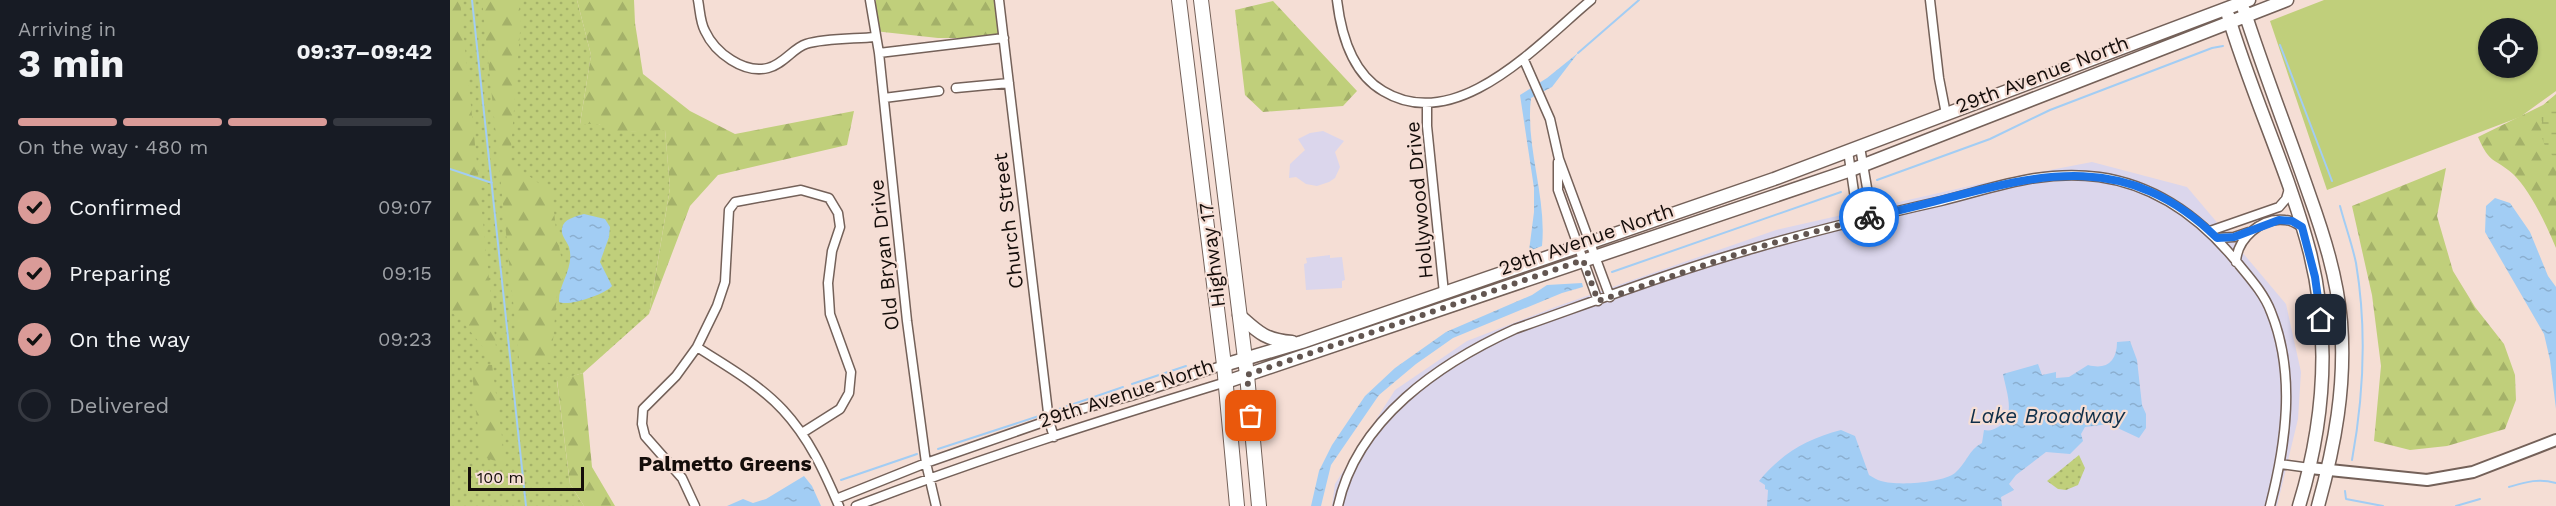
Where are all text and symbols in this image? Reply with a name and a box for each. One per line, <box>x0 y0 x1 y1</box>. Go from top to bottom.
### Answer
text: Arriving in <box>18 17 116 41</box>
map controls <box>2478 18 2538 78</box>
button: locate <box>2478 18 2538 78</box>
street label: 29th Avenue North <box>1952 30 2132 118</box>
text: 09:37–09:42 <box>296 39 432 64</box>
text: 3 min <box>18 41 125 86</box>
street label: Hollywood Drive <box>1400 120 1438 280</box>
text: On the way · 480 m <box>18 135 208 159</box>
street label: Church Street <box>988 151 1028 290</box>
street label: Old Bryan Drive <box>864 178 904 332</box>
courier <box>1839 187 1899 247</box>
icon: check <box>18 191 51 224</box>
text: Confirmed <box>69 195 182 220</box>
text: 09:07 <box>378 195 432 219</box>
street label: 29th Avenue North <box>1495 198 1677 280</box>
street label: Highway 17 <box>1194 201 1230 309</box>
icon: bike <box>1853 201 1886 234</box>
icon: check <box>18 257 51 290</box>
text: Preparing <box>69 261 170 286</box>
text: 09:15 <box>382 261 432 285</box>
pin <box>2295 294 2346 345</box>
icon: home <box>2304 303 2337 336</box>
icon: check <box>18 323 51 356</box>
text: On the way <box>69 327 190 352</box>
text: 09:23 <box>378 327 432 351</box>
street label: 29th Avenue North <box>1035 353 1217 433</box>
pin <box>1225 390 1276 441</box>
text: Delivered <box>69 393 169 418</box>
icon: bag <box>1234 399 1267 432</box>
water label: Lake Broadway <box>1970 403 2126 428</box>
district label: Palmetto Greens <box>638 451 812 476</box>
scale bar <box>468 464 584 492</box>
text: 100 m <box>477 468 524 487</box>

